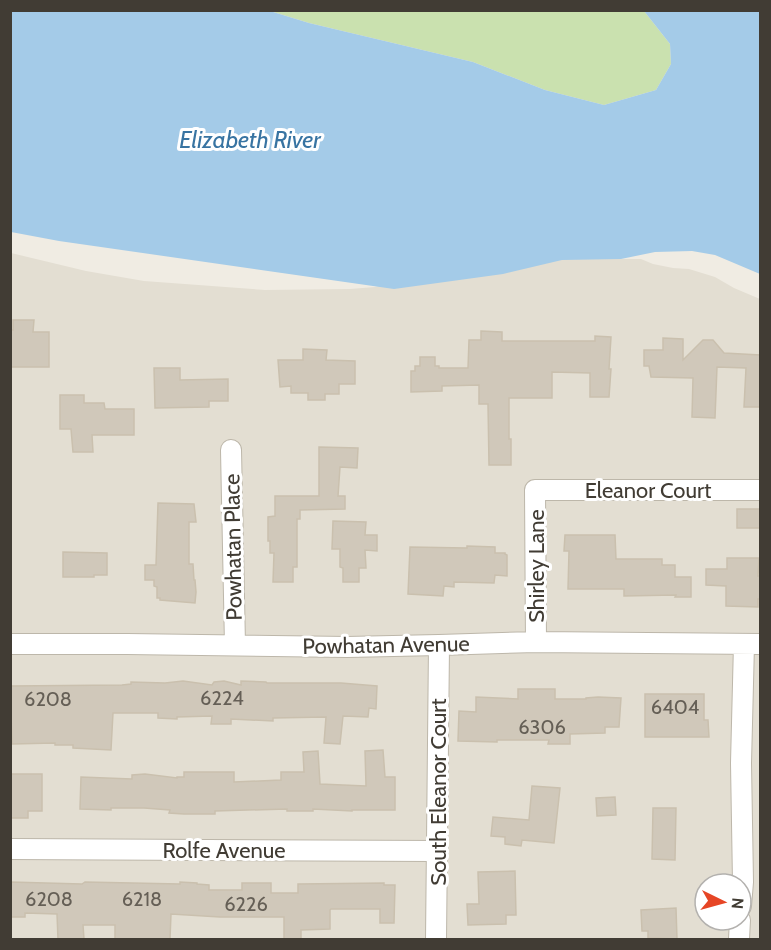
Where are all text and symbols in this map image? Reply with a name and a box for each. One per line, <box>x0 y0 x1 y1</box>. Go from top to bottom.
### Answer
water label: Elizabeth River <box>179 125 322 154</box>
street label: Powhatan Place <box>218 473 248 621</box>
street label: Eleanor Court <box>585 477 712 504</box>
street label: Shirley Lane <box>523 509 550 623</box>
street label: Powhatan Avenue <box>302 630 470 660</box>
house number: 6224 <box>200 686 244 710</box>
house number: 6208 <box>24 687 72 711</box>
house number: 6404 <box>651 695 700 719</box>
street label: South Eleanor Court <box>425 698 452 886</box>
house number: 6306 <box>518 715 566 739</box>
street label: Rolfe Avenue <box>162 837 286 864</box>
north arrow <box>693 872 753 932</box>
house number: 6208 <box>25 887 73 911</box>
house number: 6218 <box>122 887 162 911</box>
house number: 6226 <box>224 892 268 916</box>
text: N <box>727 897 747 910</box>

